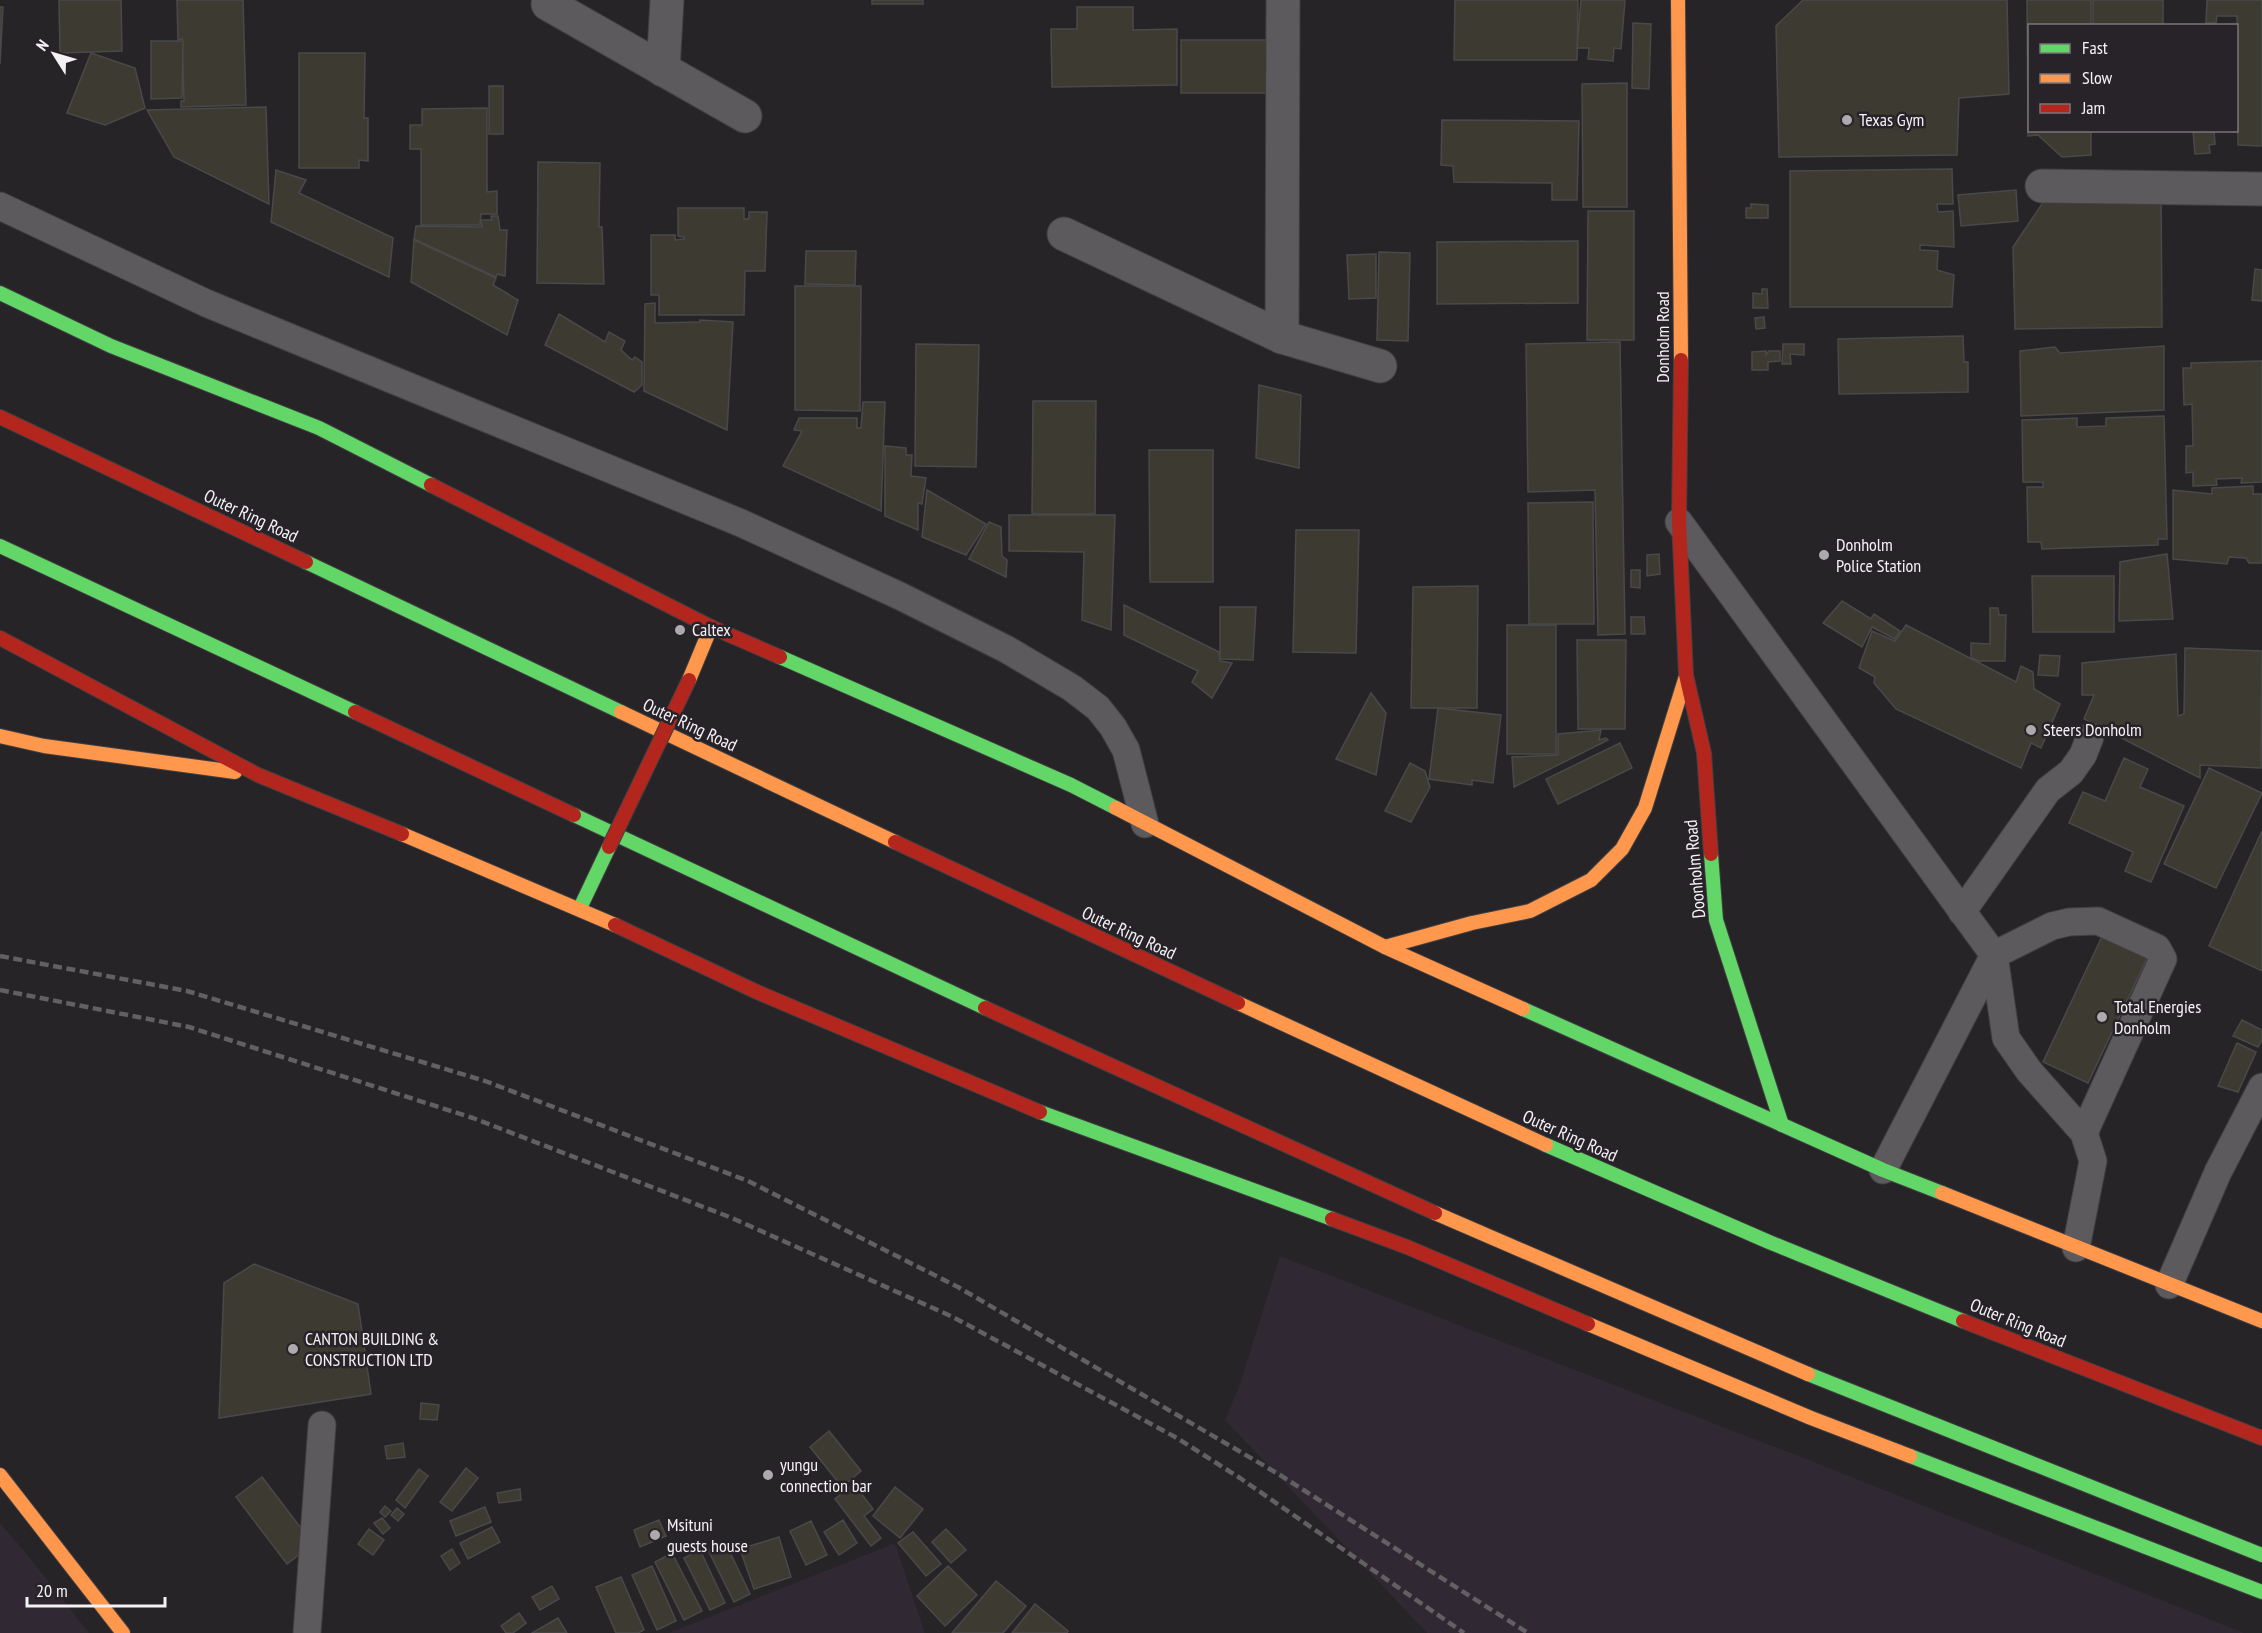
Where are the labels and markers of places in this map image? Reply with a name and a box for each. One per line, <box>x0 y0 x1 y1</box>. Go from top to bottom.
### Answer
place label: Texas Gym <box>1859 108 1924 131</box>
marker: Texas Gym <box>1840 113 1854 127</box>
place label: Donholm Police Station <box>1836 533 1921 577</box>
marker: Donholm Police Station <box>1817 548 1831 562</box>
place label: Caltex <box>692 618 731 641</box>
marker: Caltex <box>673 623 687 637</box>
place label: Steers Donholm <box>2043 718 2142 741</box>
marker: Steers Donholm <box>2024 723 2038 737</box>
place label: Total Energies Donholm <box>2114 995 2201 1039</box>
marker: Total Energies Donholm <box>2095 1010 2109 1024</box>
place label: CANTON BUILDING & CONSTRUCTION LTD <box>305 1327 439 1371</box>
marker: CANTON BUILDING & CONSTRUCTION LTD <box>286 1342 300 1356</box>
place label: yungu connection bar <box>780 1453 872 1497</box>
marker: yungu connection bar <box>761 1468 775 1482</box>
place label: Msituni guests house <box>667 1513 748 1557</box>
marker: Msituni guests house <box>648 1528 662 1542</box>

